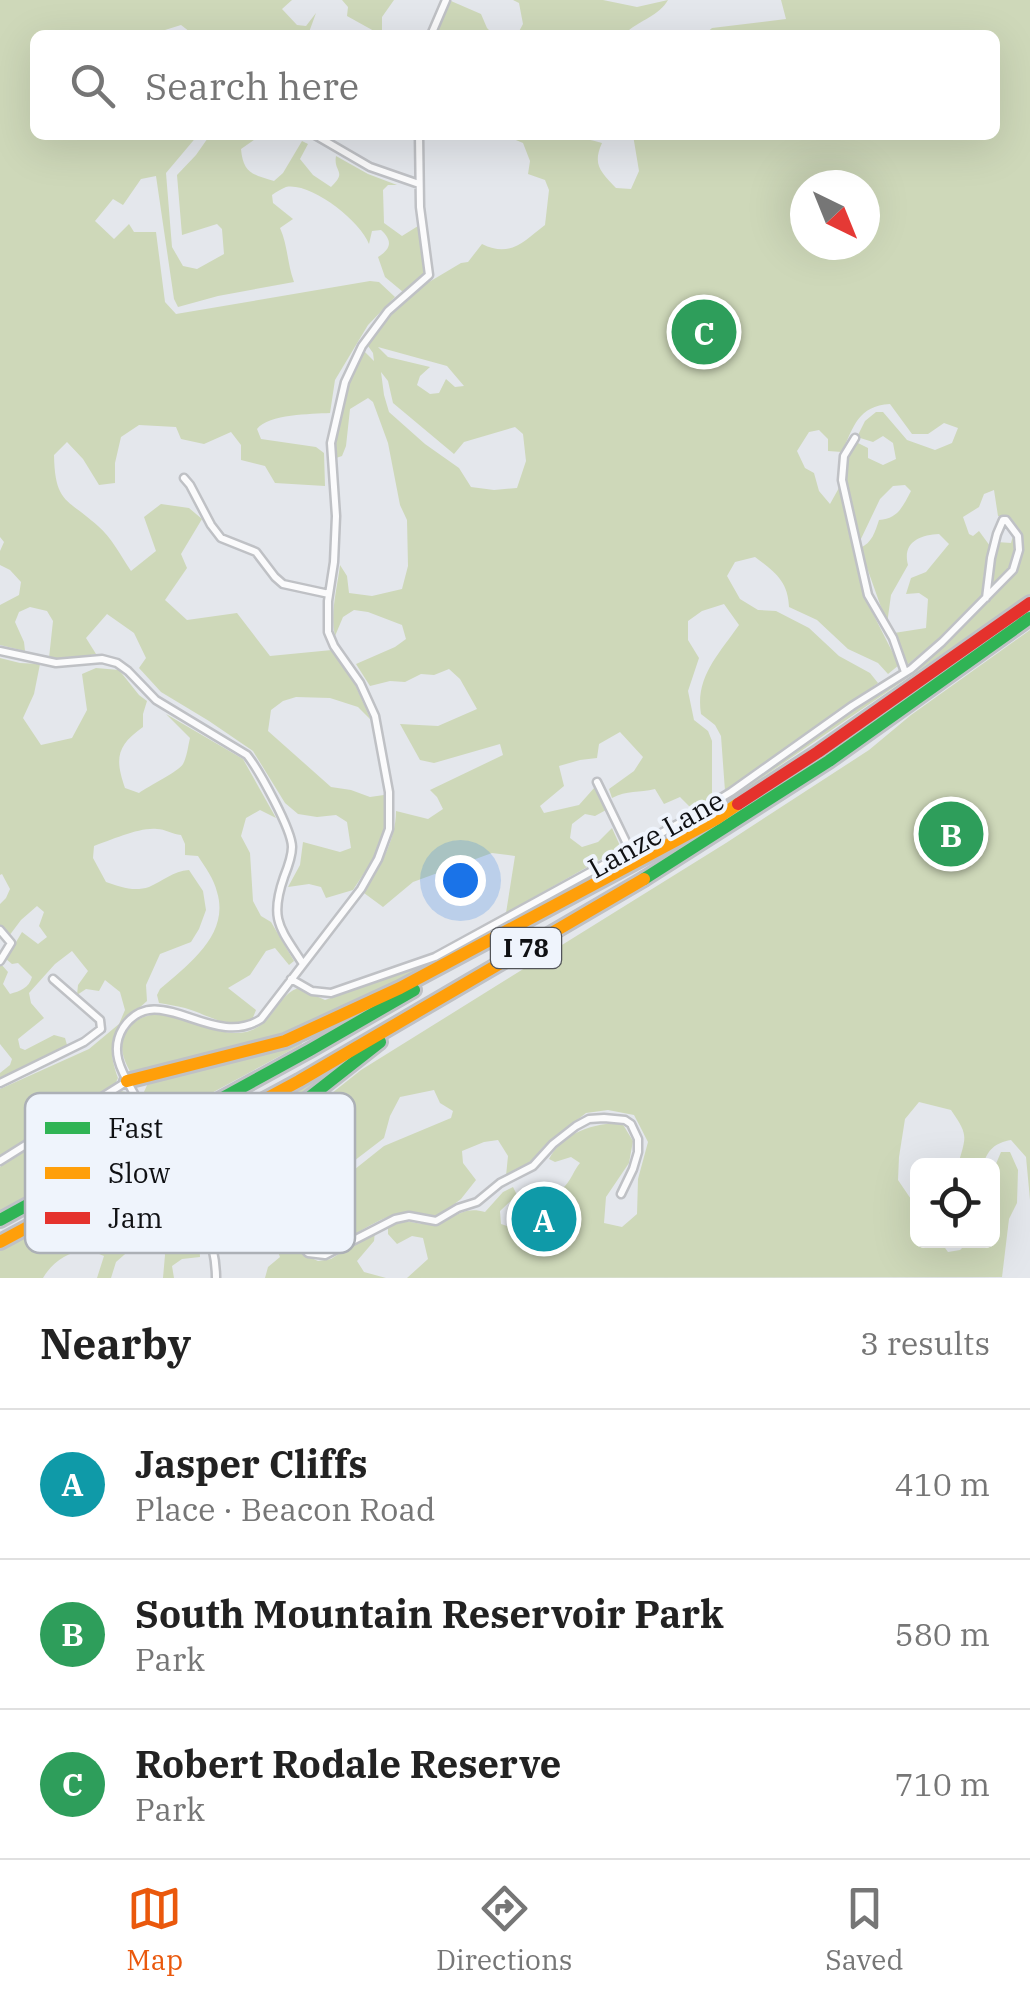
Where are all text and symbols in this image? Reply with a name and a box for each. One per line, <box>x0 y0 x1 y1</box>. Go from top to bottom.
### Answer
search box <box>30 30 1000 140</box>
icon: search <box>65 58 120 113</box>
text: Search here <box>145 61 359 110</box>
north arrow <box>790 170 880 260</box>
pin: C <box>672 294 736 370</box>
street label: Lanze Lane <box>581 781 730 886</box>
pin: B <box>918 796 984 872</box>
your location <box>435 855 486 906</box>
road number: I 78 <box>491 928 561 968</box>
legend <box>25 1093 355 1253</box>
text: Fast <box>108 1109 163 1146</box>
text: Slow <box>108 1154 170 1191</box>
map controls <box>910 1158 1000 1248</box>
button: locate <box>910 1158 1000 1248</box>
pin: A <box>512 1182 576 1256</box>
text: Jam <box>108 1199 163 1236</box>
text: Nearby <box>40 1316 191 1371</box>
text: 3 results <box>860 1322 990 1364</box>
text: Jasper Cliffs <box>135 1439 368 1488</box>
text: A <box>61 1463 84 1505</box>
text: 410 m <box>894 1463 990 1505</box>
text: Place · Beacon Road <box>135 1488 435 1530</box>
text: South Mountain Reservoir Park <box>135 1589 724 1638</box>
text: B <box>61 1613 84 1655</box>
text: 580 m <box>894 1613 990 1655</box>
text: Park <box>135 1638 205 1680</box>
text: Robert Rodale Reserve <box>135 1739 561 1788</box>
text: C <box>62 1763 83 1805</box>
text: 710 m <box>894 1763 990 1805</box>
text: Park <box>135 1788 205 1830</box>
tab: Map <box>126 1881 183 1978</box>
tab: Directions <box>436 1881 572 1978</box>
tab: Saved <box>825 1881 904 1978</box>

